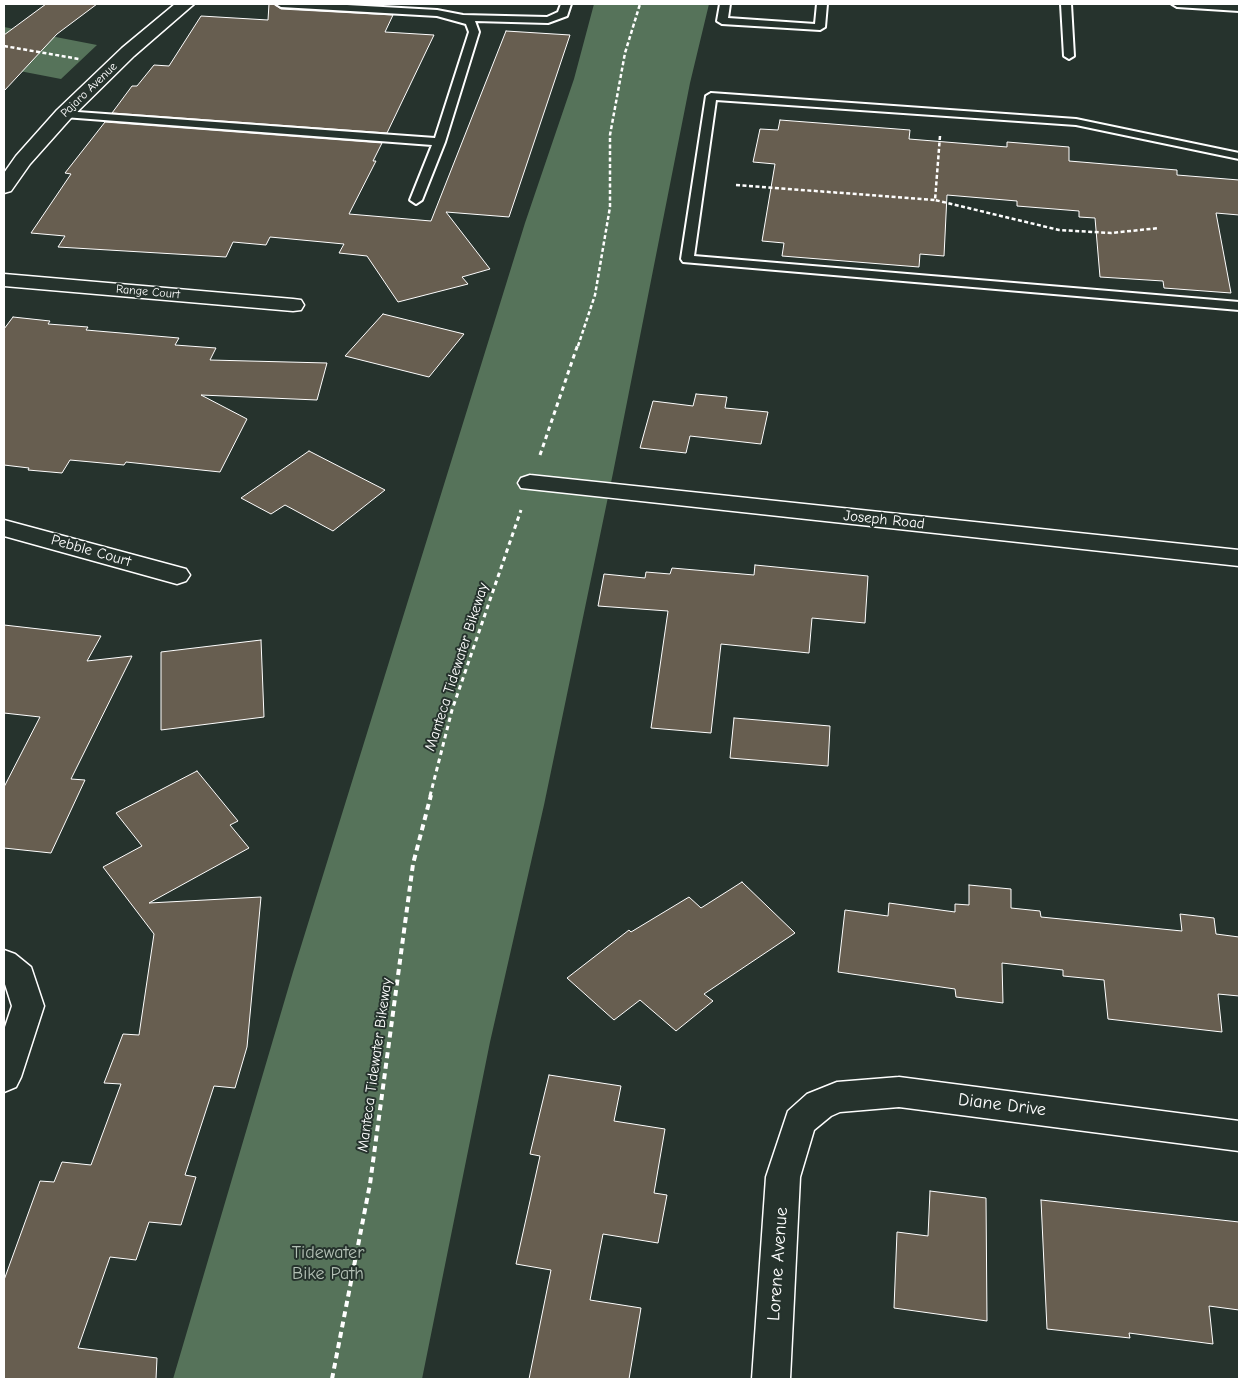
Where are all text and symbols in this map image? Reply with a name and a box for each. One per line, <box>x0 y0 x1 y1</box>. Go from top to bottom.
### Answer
street label: Pajaro Avenue <box>58 60 120 120</box>
street label: Range Court <box>115 282 181 302</box>
street label: Joseph Road <box>842 507 926 533</box>
street label: Pebble Court <box>49 531 133 571</box>
street label: Manteca Tidewater Bikeway <box>421 581 493 753</box>
street label: Manteca Tidewater Bikeway <box>354 977 396 1153</box>
street label: Diane Drive <box>957 1089 1047 1121</box>
street label: Lorene Avenue <box>763 1206 793 1322</box>
park label: Tidewater Bike Path <box>292 1242 364 1284</box>

